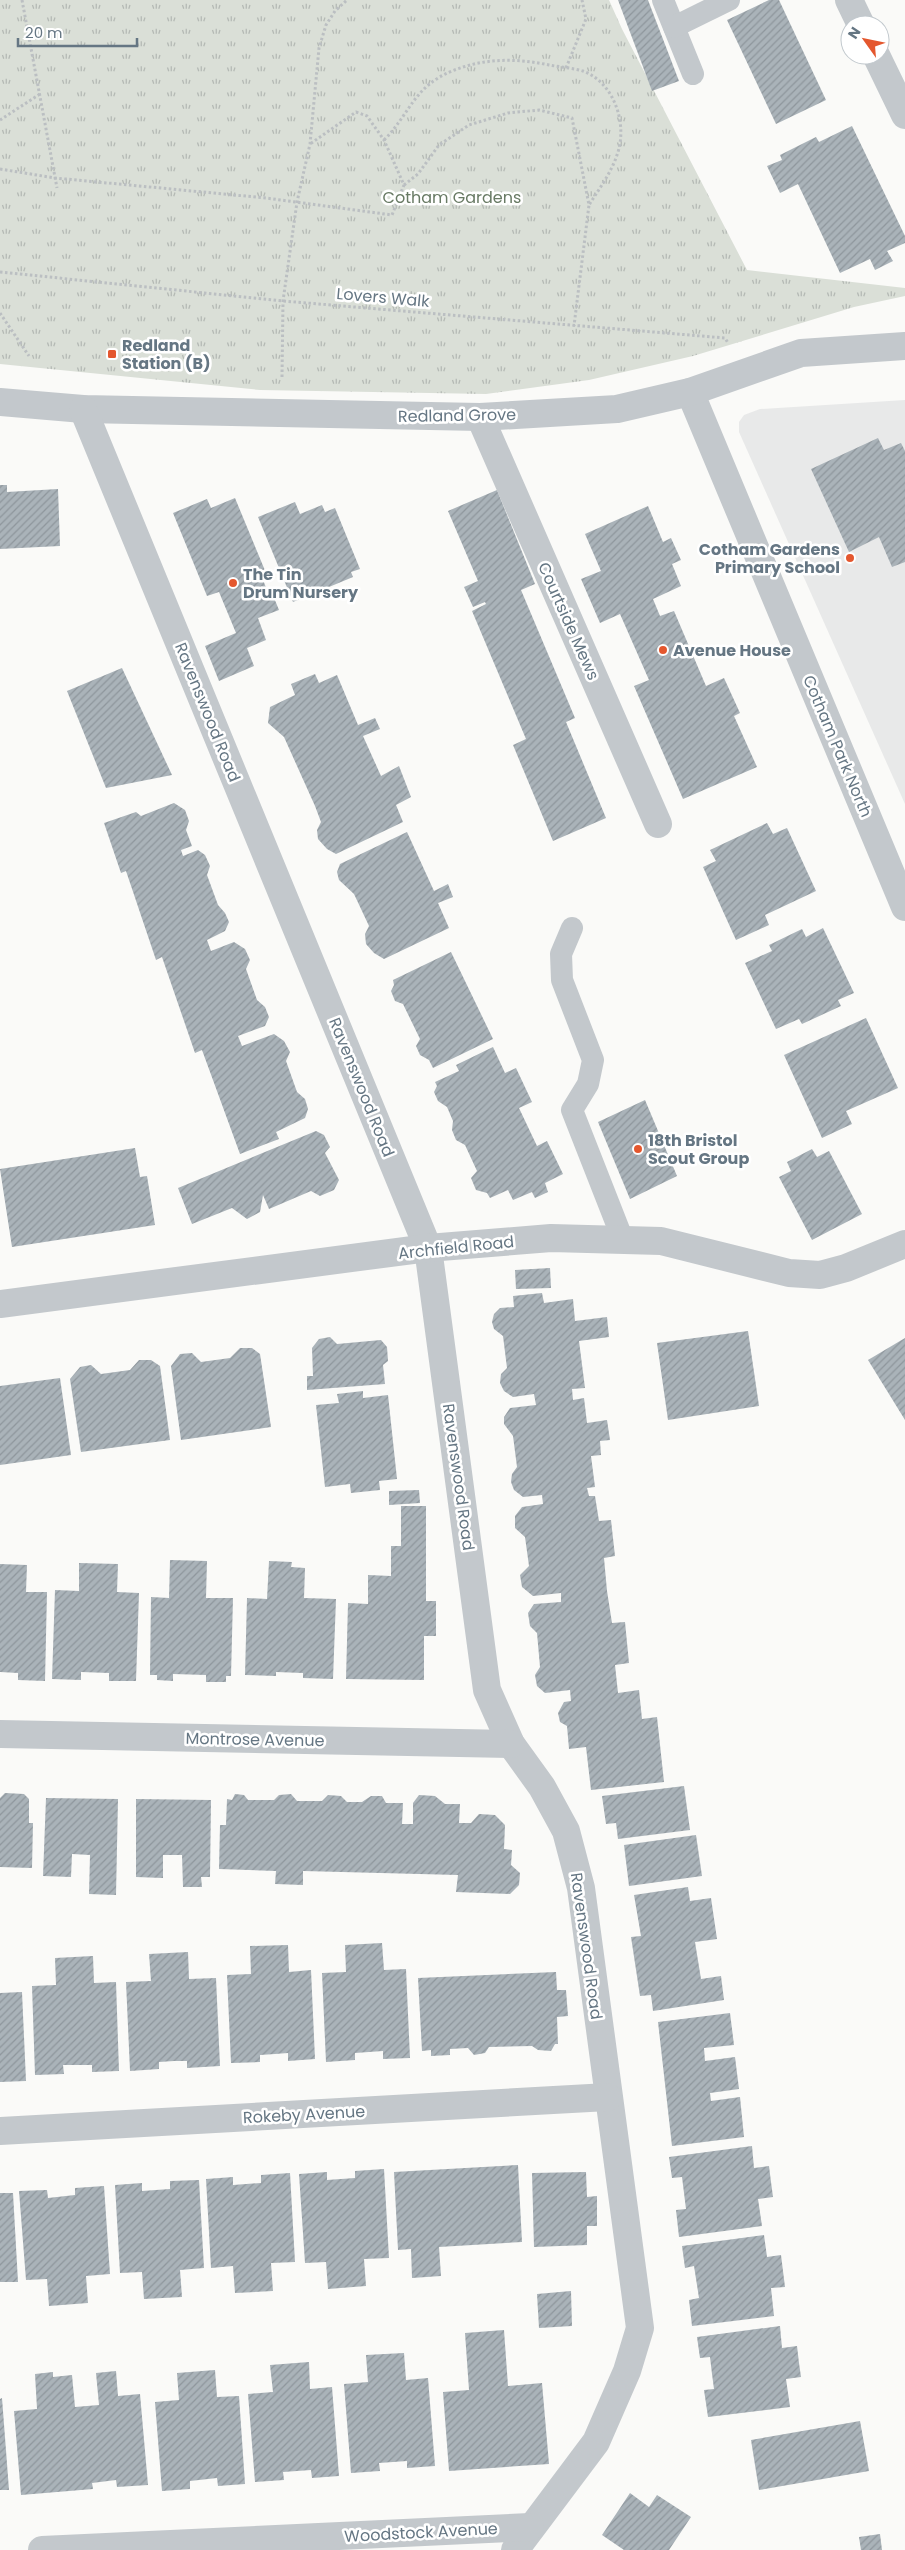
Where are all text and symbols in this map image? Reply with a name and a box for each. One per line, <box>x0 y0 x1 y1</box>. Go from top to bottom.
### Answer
scale bar <box>18 15 136 47</box>
north arrow <box>840 15 890 65</box>
text: 20 m <box>25 22 63 43</box>
text: N <box>843 23 865 43</box>
park label: Cotham Gardens <box>383 186 521 209</box>
street label: Lovers Walk <box>336 282 431 313</box>
place label: Redland Station (B) <box>122 334 211 375</box>
marker: Redland Station (B) <box>106 348 118 360</box>
street label: Redland Grove <box>398 403 516 428</box>
place label: Cotham Gardens Primary School <box>699 538 840 579</box>
marker: Cotham Gardens Primary School <box>844 552 856 564</box>
street label: Courtside Mews <box>532 558 605 684</box>
place label: The Tin Drum Nursery <box>243 563 359 604</box>
marker: The Tin Drum Nursery <box>227 577 239 589</box>
street label: Ravenswood Road <box>169 639 246 785</box>
place label: Avenue House <box>673 639 791 662</box>
marker: Avenue House <box>657 644 669 656</box>
street label: Cotham Park North <box>797 672 878 821</box>
street label: Ravenswood Road <box>323 1014 400 1160</box>
place label: 18th Bristol Scout Group <box>648 1129 749 1170</box>
marker: 18th Bristol Scout Group <box>632 1143 644 1155</box>
street label: Archfield Road <box>397 1230 515 1265</box>
street label: Ravenswood Road <box>437 1402 480 1552</box>
street label: Montrose Avenue <box>185 1727 325 1752</box>
street label: Ravenswood Road <box>565 1871 608 2021</box>
street label: Rokeby Avenue <box>242 2100 366 2129</box>
street label: Woodstock Avenue <box>344 2517 498 2548</box>

